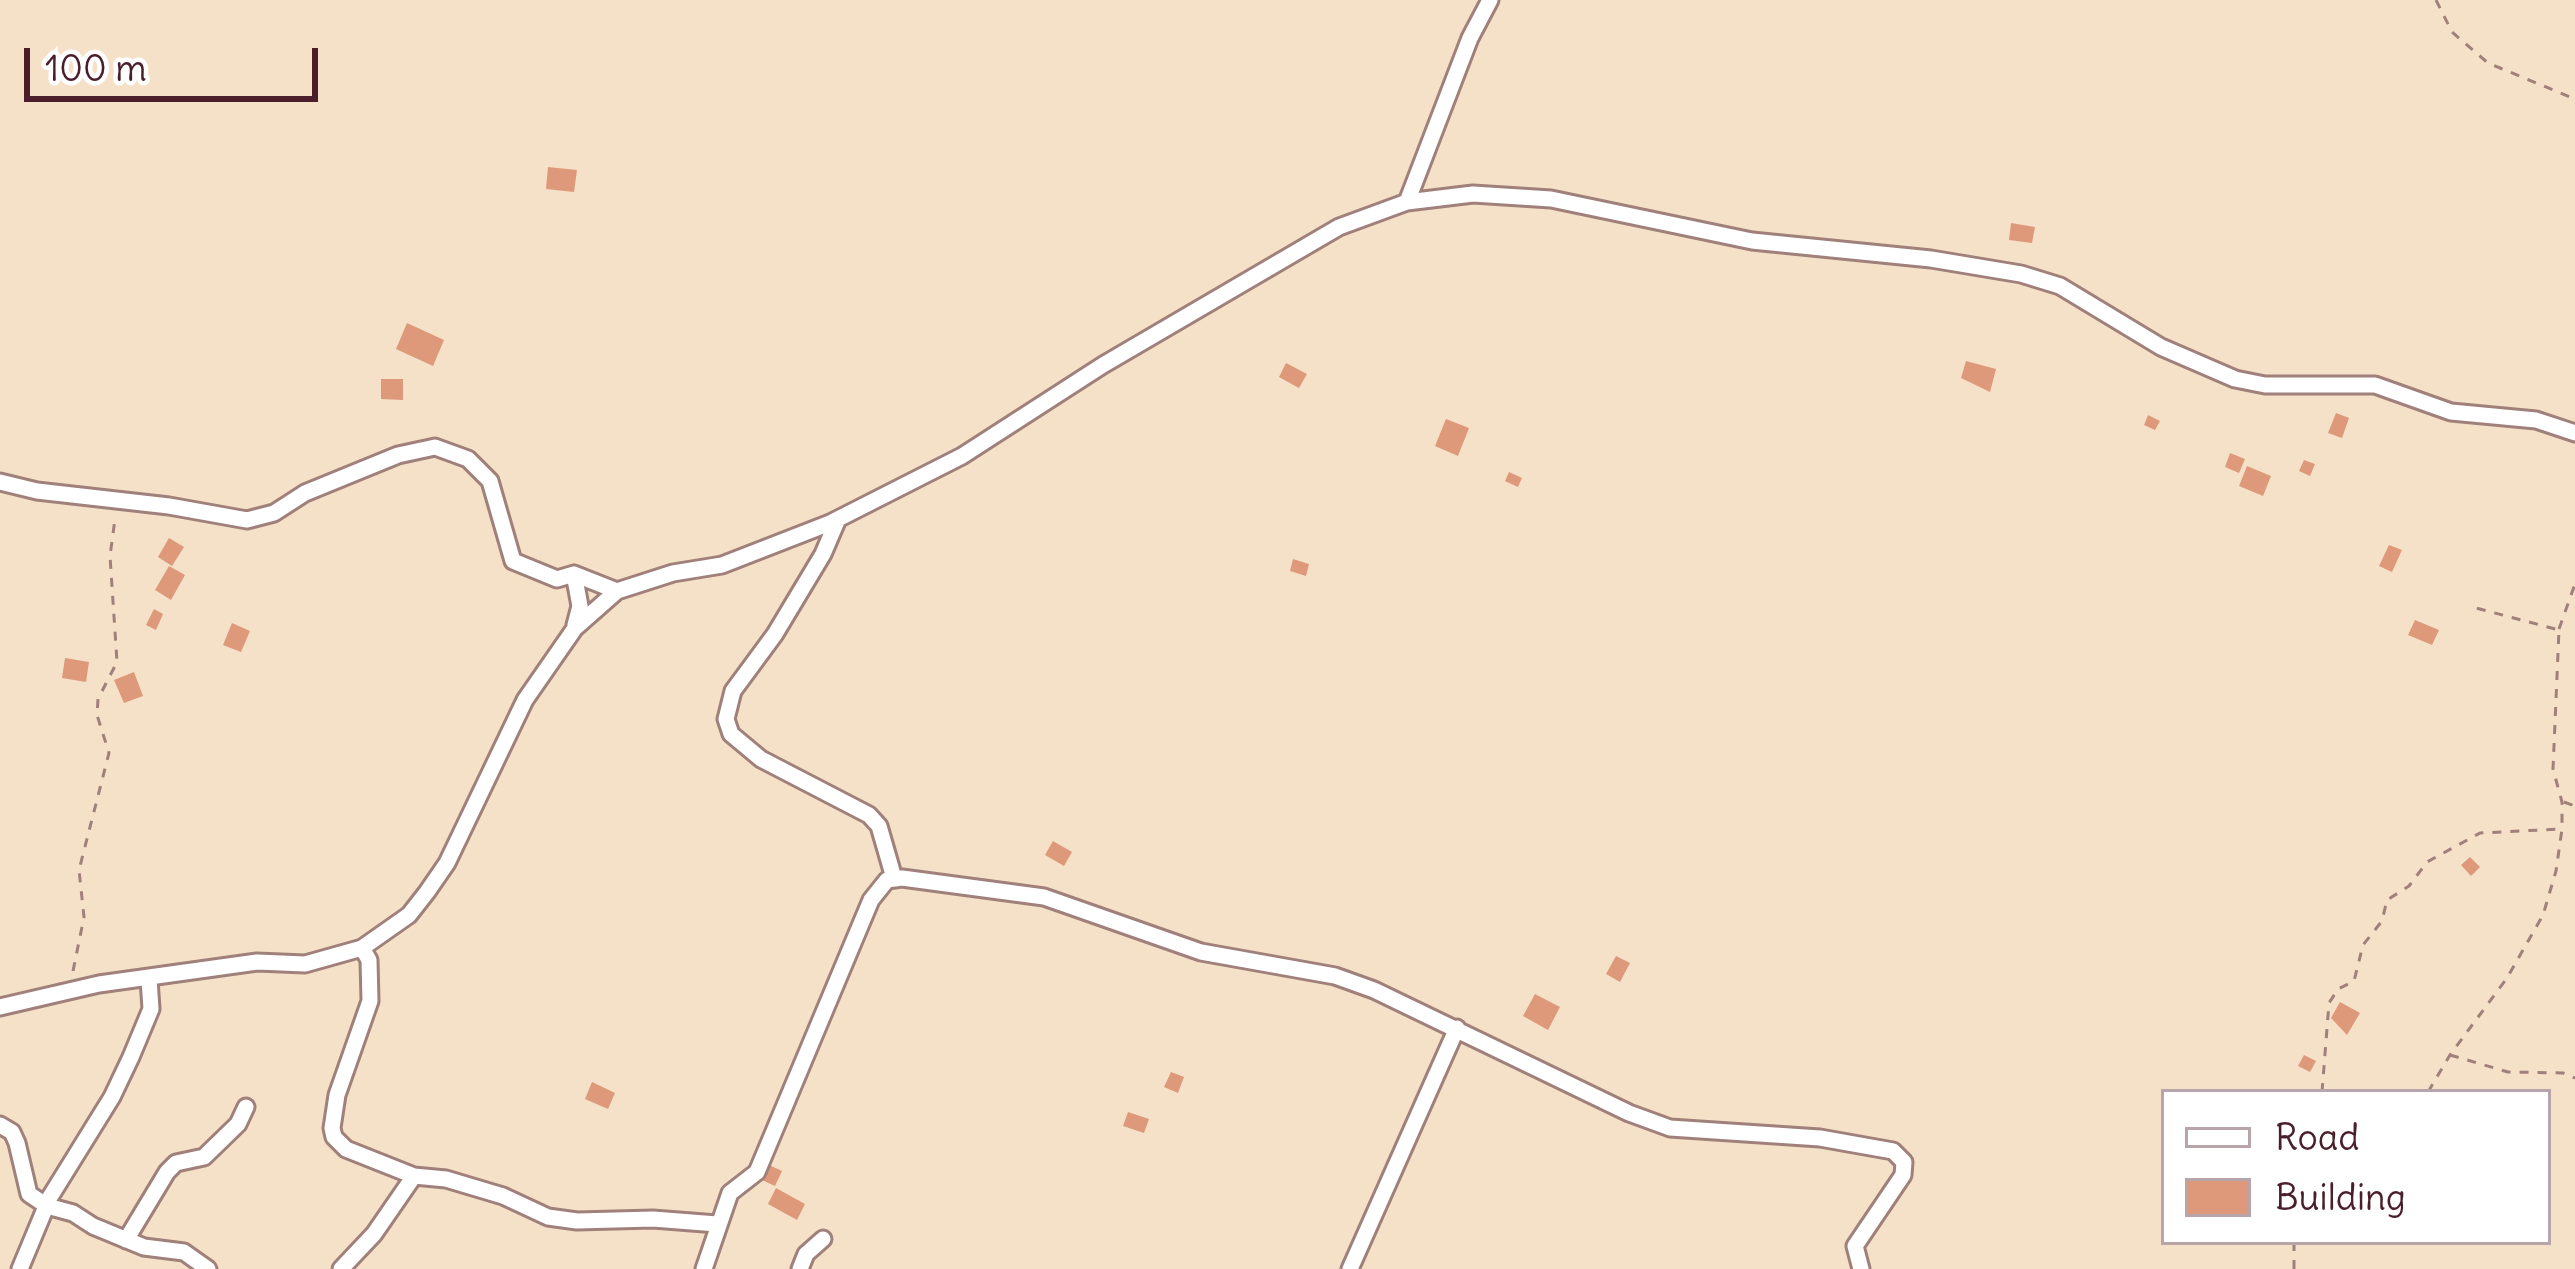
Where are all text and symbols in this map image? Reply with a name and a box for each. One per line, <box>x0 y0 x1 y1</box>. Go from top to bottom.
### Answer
scale bar <box>30 24 324 98</box>
text: 100 m <box>45 46 147 91</box>
legend <box>2161 1089 2551 1245</box>
text: Road <box>2275 1115 2359 1160</box>
text: Building <box>2275 1175 2406 1220</box>

